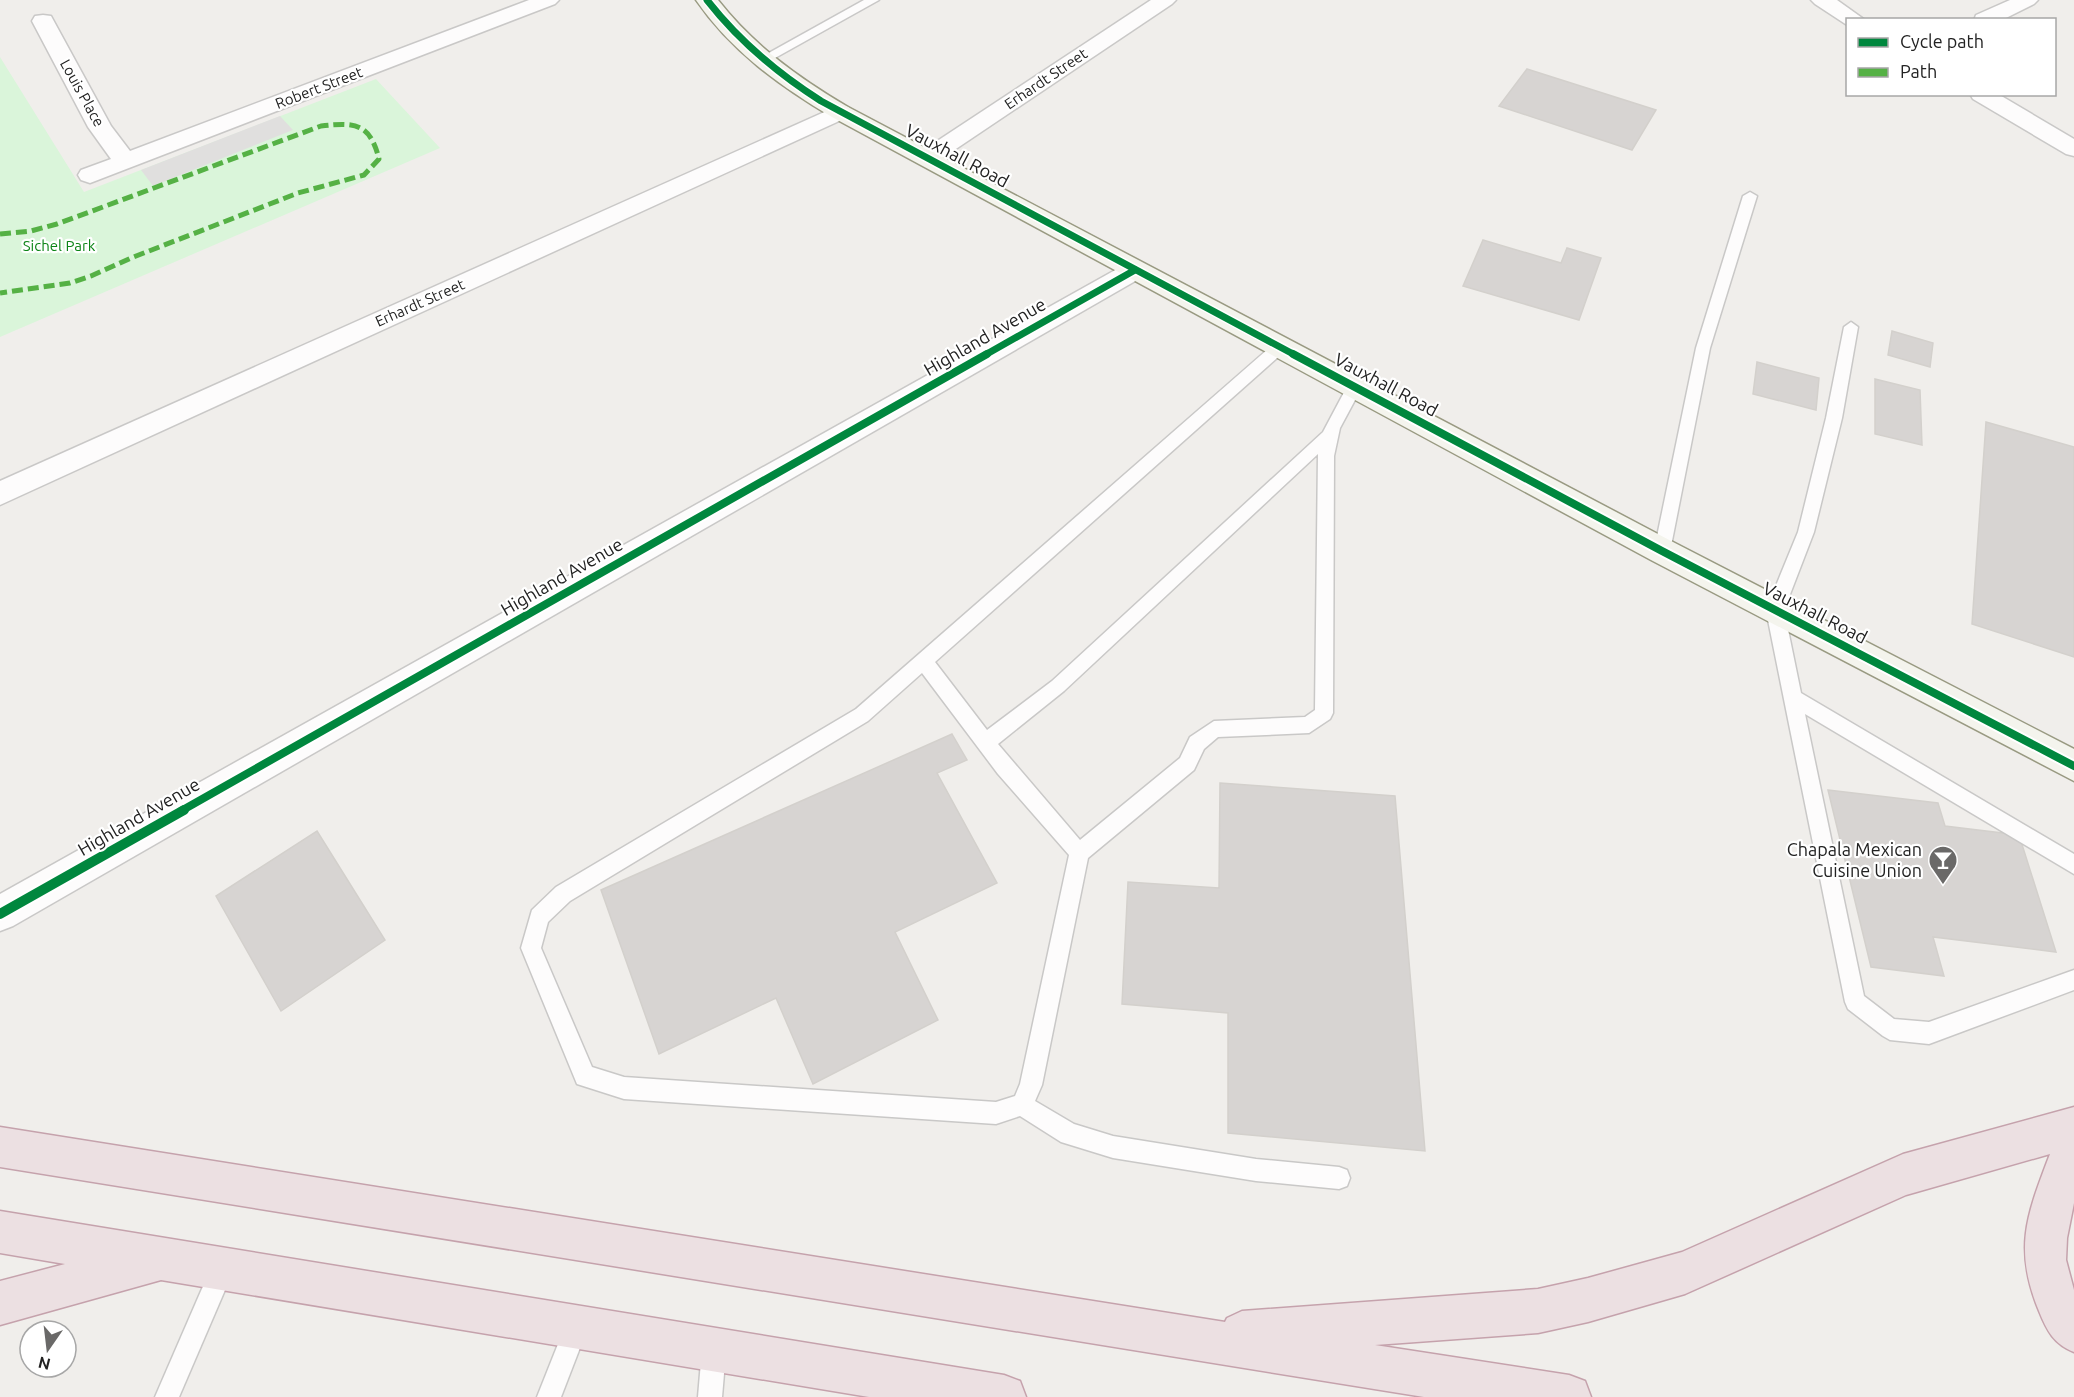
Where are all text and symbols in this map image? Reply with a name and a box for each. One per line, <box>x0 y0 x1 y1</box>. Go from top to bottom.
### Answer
legend <box>1846 18 2056 96</box>
text: Cycle path <box>1900 31 1984 51</box>
street label: Erhardt Street <box>1001 45 1090 112</box>
street label: Louis Place <box>57 56 108 129</box>
text: Path <box>1900 61 1937 81</box>
street label: Robert Street <box>273 63 365 112</box>
street label: Vauxhall Road <box>902 119 1013 191</box>
park label: Sichel Park <box>23 237 96 254</box>
street label: Erhardt Street <box>372 275 467 330</box>
street label: Highland Avenue <box>920 293 1049 379</box>
street label: Vauxhall Road <box>1331 348 1442 420</box>
street label: Highland Avenue <box>497 533 626 619</box>
street label: Vauxhall Road <box>1760 577 1871 647</box>
street label: Highland Avenue <box>74 773 203 859</box>
place label: Chapala Mexican Cuisine Union <box>1787 839 1922 880</box>
bar icon: Chapala Mexican Cuisine Union <box>1927 844 1959 886</box>
north arrow <box>18 1319 78 1379</box>
text: N <box>36 1353 52 1374</box>

